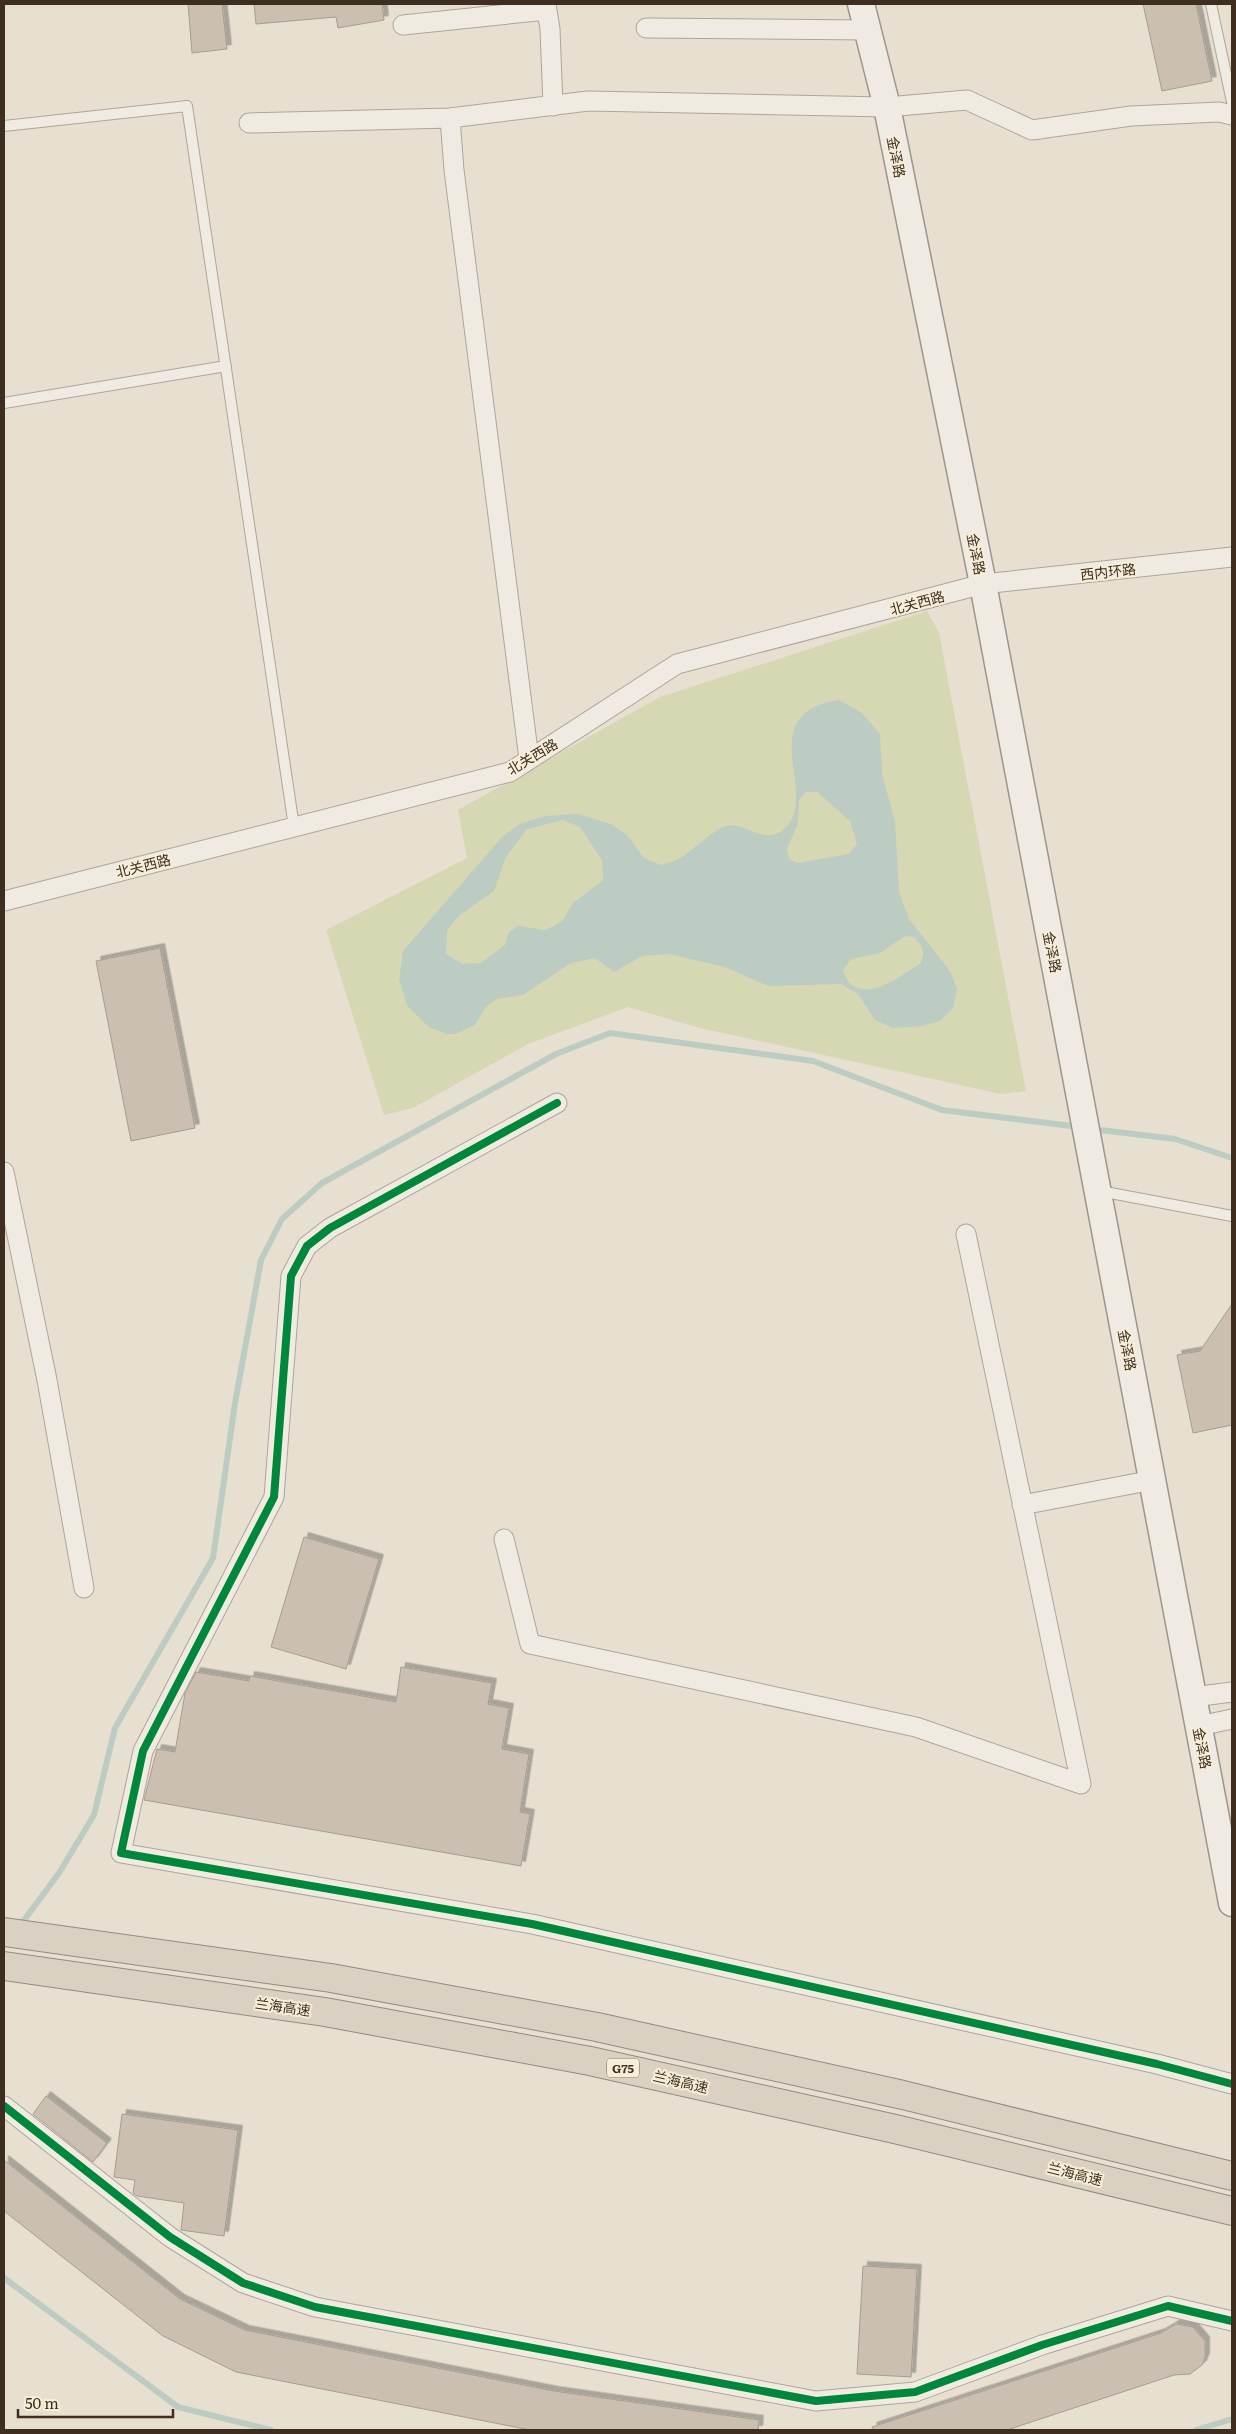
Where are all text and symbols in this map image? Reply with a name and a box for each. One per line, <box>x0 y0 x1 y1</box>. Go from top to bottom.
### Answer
street label: 金泽路 <box>883 134 911 180</box>
street label: 金泽路 <box>963 531 991 577</box>
street label: 西内环路 <box>1079 558 1137 584</box>
street label: 北关西路 <box>887 585 947 619</box>
street label: 北关西路 <box>503 733 561 779</box>
street label: 北关西路 <box>113 849 173 881</box>
street label: 金泽路 <box>1039 929 1067 975</box>
street label: 金泽路 <box>1114 1327 1142 1373</box>
street label: 金泽路 <box>1189 1725 1217 1771</box>
street label: 兰海高速 <box>254 1992 312 2020</box>
road number: G75 <box>607 2058 639 2078</box>
street label: 兰海高速 <box>651 2065 711 2097</box>
street label: 兰海高速 <box>1045 2157 1105 2189</box>
scale bar <box>18 2386 172 2418</box>
text: 50 m <box>25 2391 59 2414</box>

